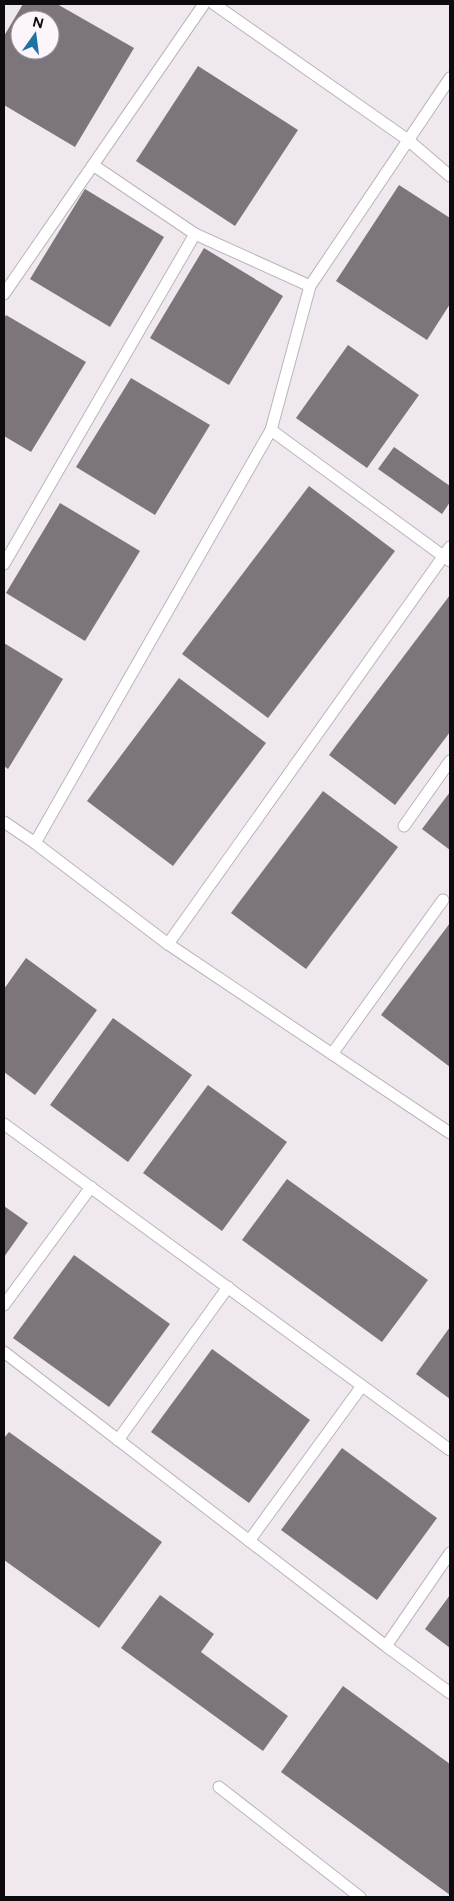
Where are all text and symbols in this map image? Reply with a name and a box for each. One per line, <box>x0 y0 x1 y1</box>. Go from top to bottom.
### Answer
north arrow <box>10 10 60 60</box>
text: N <box>31 13 45 32</box>

